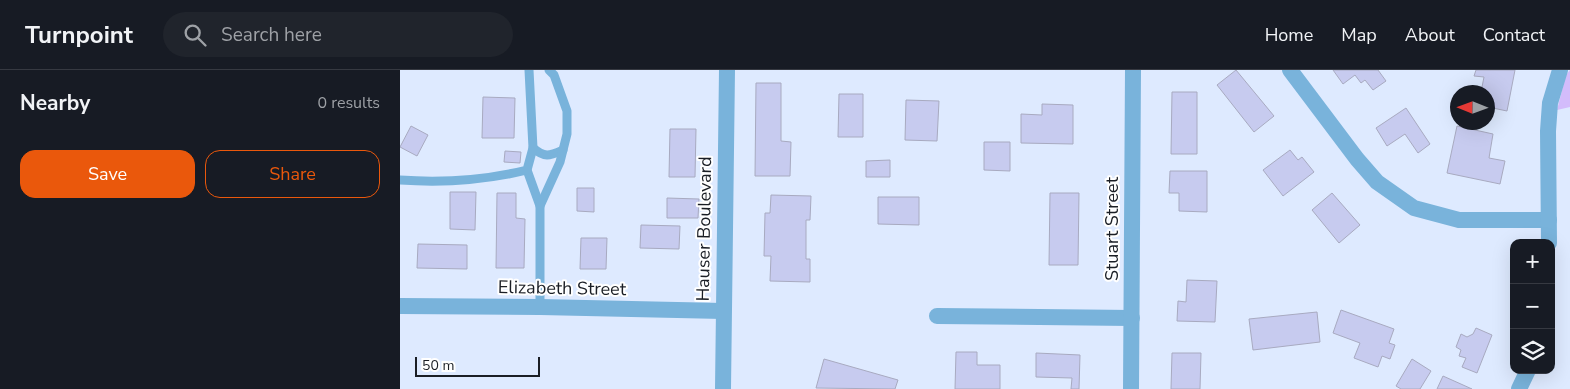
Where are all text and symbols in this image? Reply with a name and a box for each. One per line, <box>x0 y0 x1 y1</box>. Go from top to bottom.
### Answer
search box <box>163 12 513 57</box>
text: Turnpoint <box>25 19 133 51</box>
icon: search <box>181 21 209 49</box>
text: Search here <box>221 22 322 48</box>
text: Home <box>1265 23 1313 47</box>
text: Map <box>1341 23 1377 47</box>
text: About <box>1405 23 1455 47</box>
text: Contact <box>1483 23 1545 47</box>
north arrow <box>1450 85 1495 130</box>
text: Nearby <box>20 89 90 117</box>
text: 0 results <box>318 92 380 114</box>
button: Save <box>20 150 195 198</box>
button: Share <box>205 150 380 198</box>
street label: Hauser Boulevard <box>691 156 717 302</box>
street label: Stuart Street <box>1100 176 1124 281</box>
map controls <box>1510 239 1555 374</box>
button: + <box>1510 239 1555 284</box>
street label: Elizabeth Street <box>498 275 627 301</box>
button: − <box>1510 284 1555 329</box>
button: layers <box>1510 329 1555 374</box>
scale bar <box>415 354 540 377</box>
text: 50 m <box>422 356 454 375</box>

